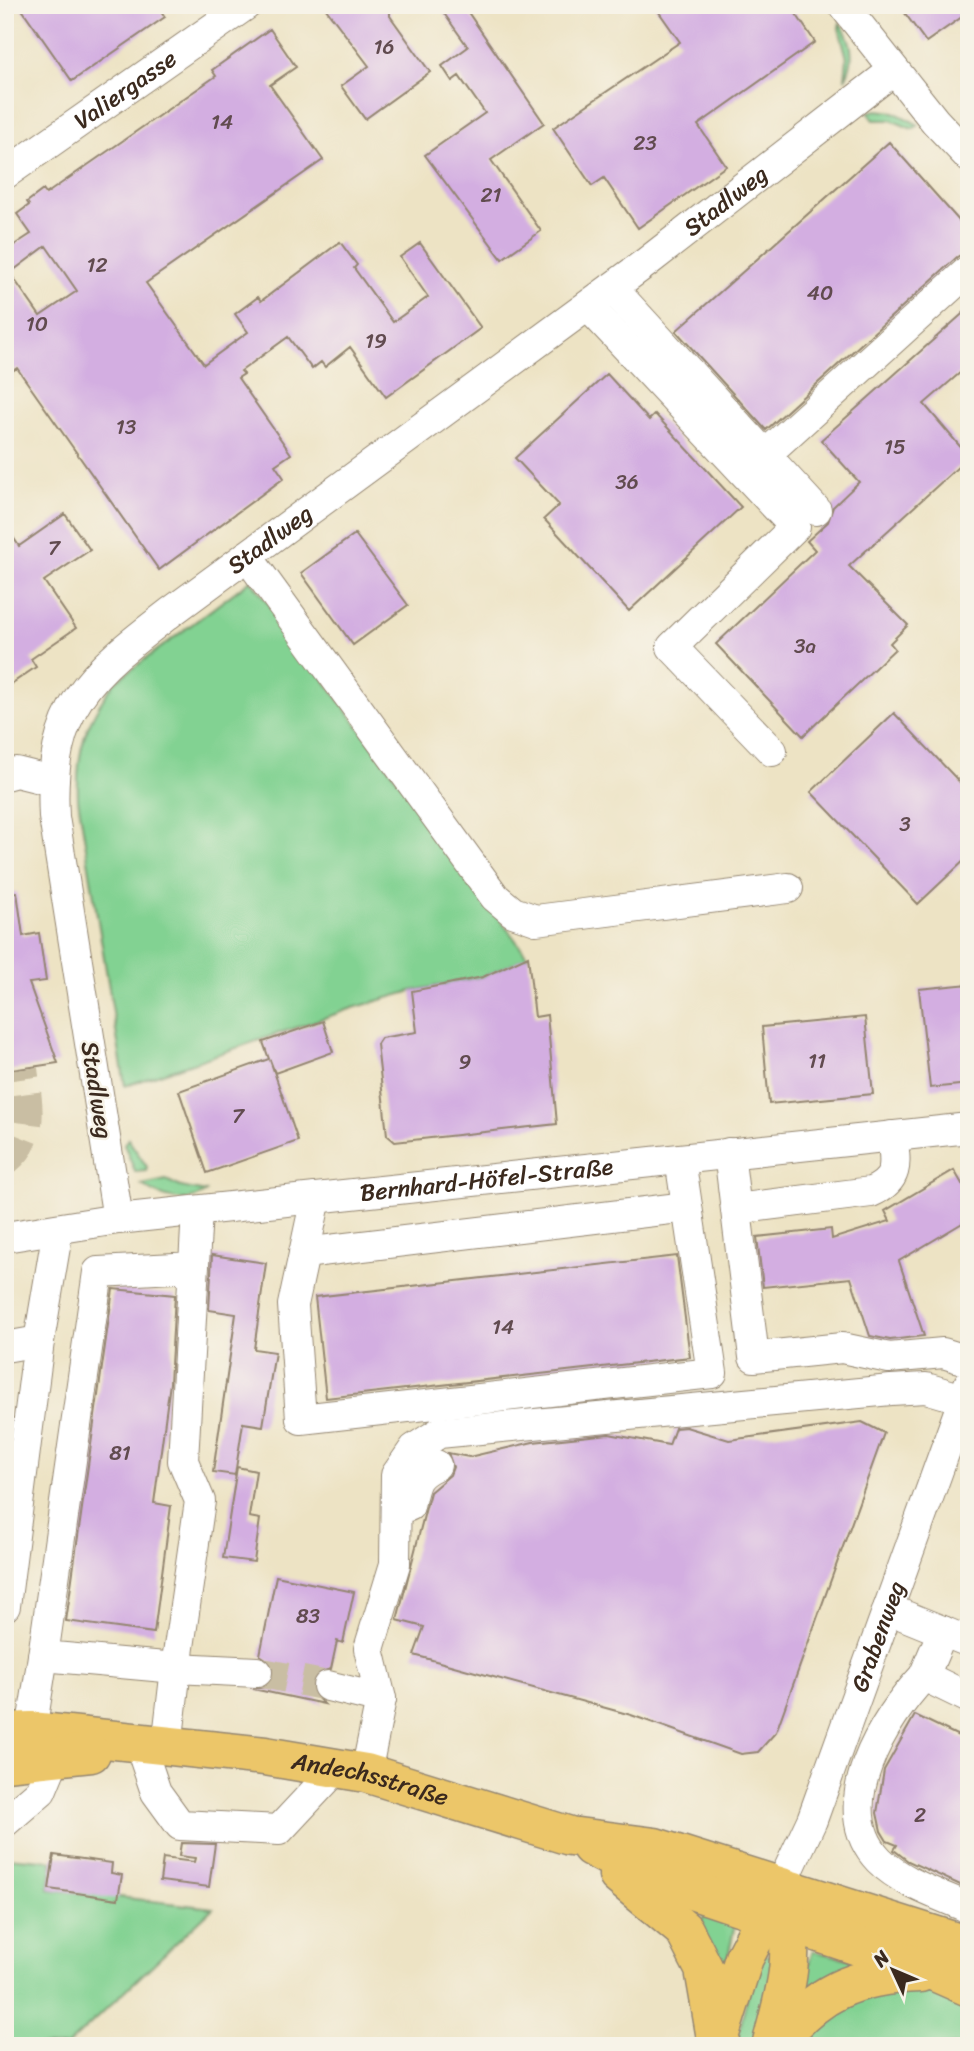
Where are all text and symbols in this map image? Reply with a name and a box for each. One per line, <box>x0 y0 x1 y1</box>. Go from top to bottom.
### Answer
house number: 16 <box>374 28 394 66</box>
street label: Valiergasse <box>65 38 186 141</box>
house number: 14 <box>211 103 233 141</box>
house number: 23 <box>633 124 657 162</box>
street label: Stadlweg <box>674 154 777 248</box>
house number: 21 <box>480 176 502 214</box>
house number: 12 <box>86 246 108 284</box>
house number: 40 <box>807 274 833 312</box>
house number: 10 <box>26 305 48 343</box>
house number: 19 <box>365 322 387 360</box>
house number: 13 <box>116 408 137 446</box>
house number: 15 <box>884 428 906 466</box>
house number: 36 <box>615 463 639 501</box>
street label: Stadlweg <box>218 493 322 585</box>
house number: 7 <box>48 529 62 567</box>
house number: 3a <box>794 627 816 665</box>
house number: 3 <box>899 805 911 843</box>
street label: Stadlweg <box>69 1038 125 1142</box>
house number: 11 <box>808 1042 826 1080</box>
house number: 9 <box>459 1043 472 1081</box>
house number: 7 <box>232 1097 246 1135</box>
street label: Bernhard-Höfel-Straße <box>358 1145 615 1214</box>
house number: 14 <box>492 1308 514 1346</box>
house number: 81 <box>109 1434 131 1472</box>
street label: Grabenweg <box>839 1575 917 1698</box>
house number: 83 <box>296 1597 321 1635</box>
street label: Andechsstraße <box>288 1740 454 1818</box>
house number: 2 <box>914 1796 926 1834</box>
north arrow <box>858 1936 928 2006</box>
text: N <box>864 1942 898 1975</box>

